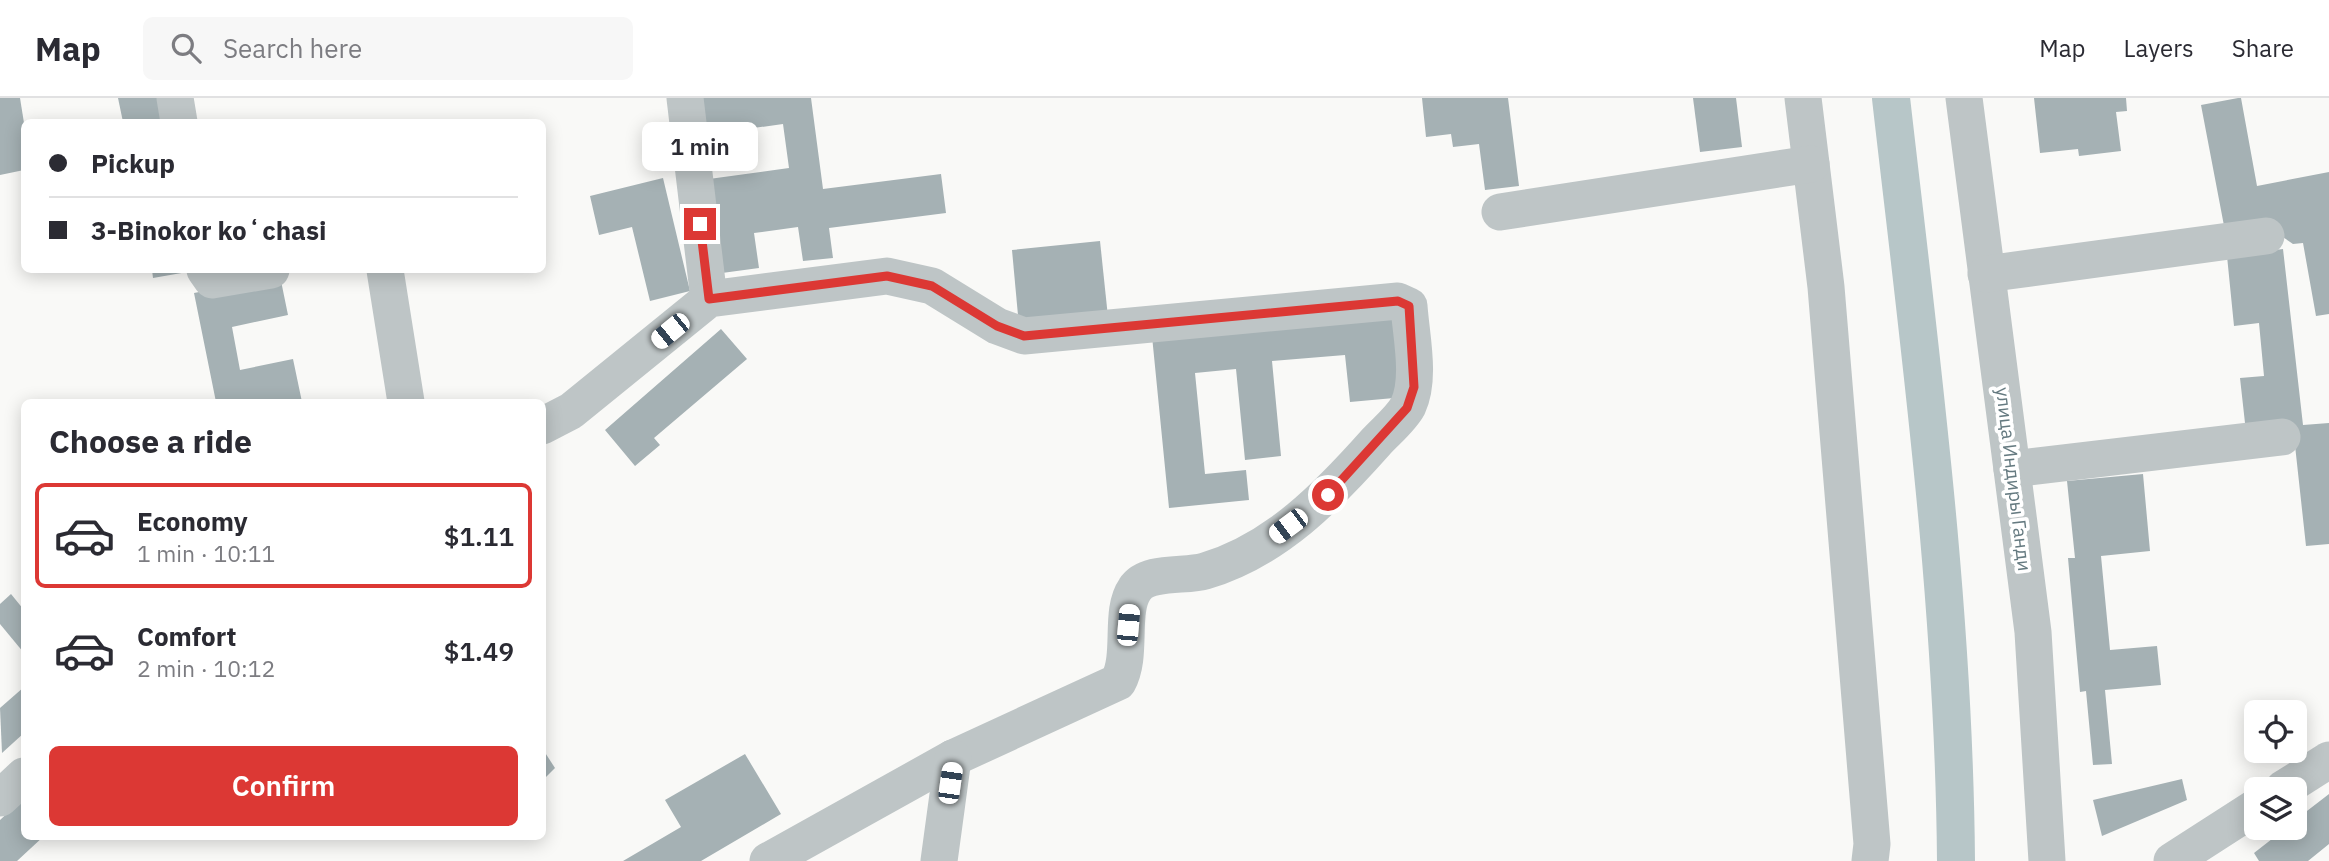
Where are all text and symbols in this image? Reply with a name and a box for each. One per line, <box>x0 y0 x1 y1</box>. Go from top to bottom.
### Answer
search box <box>143 17 633 80</box>
text: Map <box>35 27 101 70</box>
icon: search <box>167 29 205 67</box>
text: Search here <box>223 31 362 65</box>
text: Map <box>2039 32 2086 64</box>
text: Layers <box>2124 32 2194 64</box>
text: Share <box>2232 32 2294 64</box>
callout: 1 min <box>642 122 758 172</box>
text: 1 min <box>670 131 730 161</box>
text: Pickup <box>91 146 175 180</box>
route end <box>684 208 716 240</box>
text: 3-Binokor koʻchasi <box>91 213 326 247</box>
car <box>648 310 693 352</box>
street label: улица Индиры Ганди <box>1991 386 2037 572</box>
text: Choose a ride <box>49 420 252 462</box>
route start <box>1312 479 1344 511</box>
icon: car <box>53 504 116 567</box>
text: Economy <box>137 504 248 538</box>
car <box>1265 505 1312 547</box>
text: $1.11 <box>444 519 514 553</box>
text: 1 min · 10:11 <box>137 538 275 568</box>
car <box>1116 603 1141 647</box>
icon: car <box>53 619 116 682</box>
text: Comfort <box>137 619 236 653</box>
text: $1.49 <box>444 634 514 668</box>
text: 2 min · 10:12 <box>137 653 275 683</box>
map controls <box>2244 700 2307 840</box>
button: locate <box>2244 700 2307 763</box>
button: Confirm <box>49 746 518 826</box>
car <box>937 761 964 805</box>
button: layers <box>2244 777 2307 840</box>

